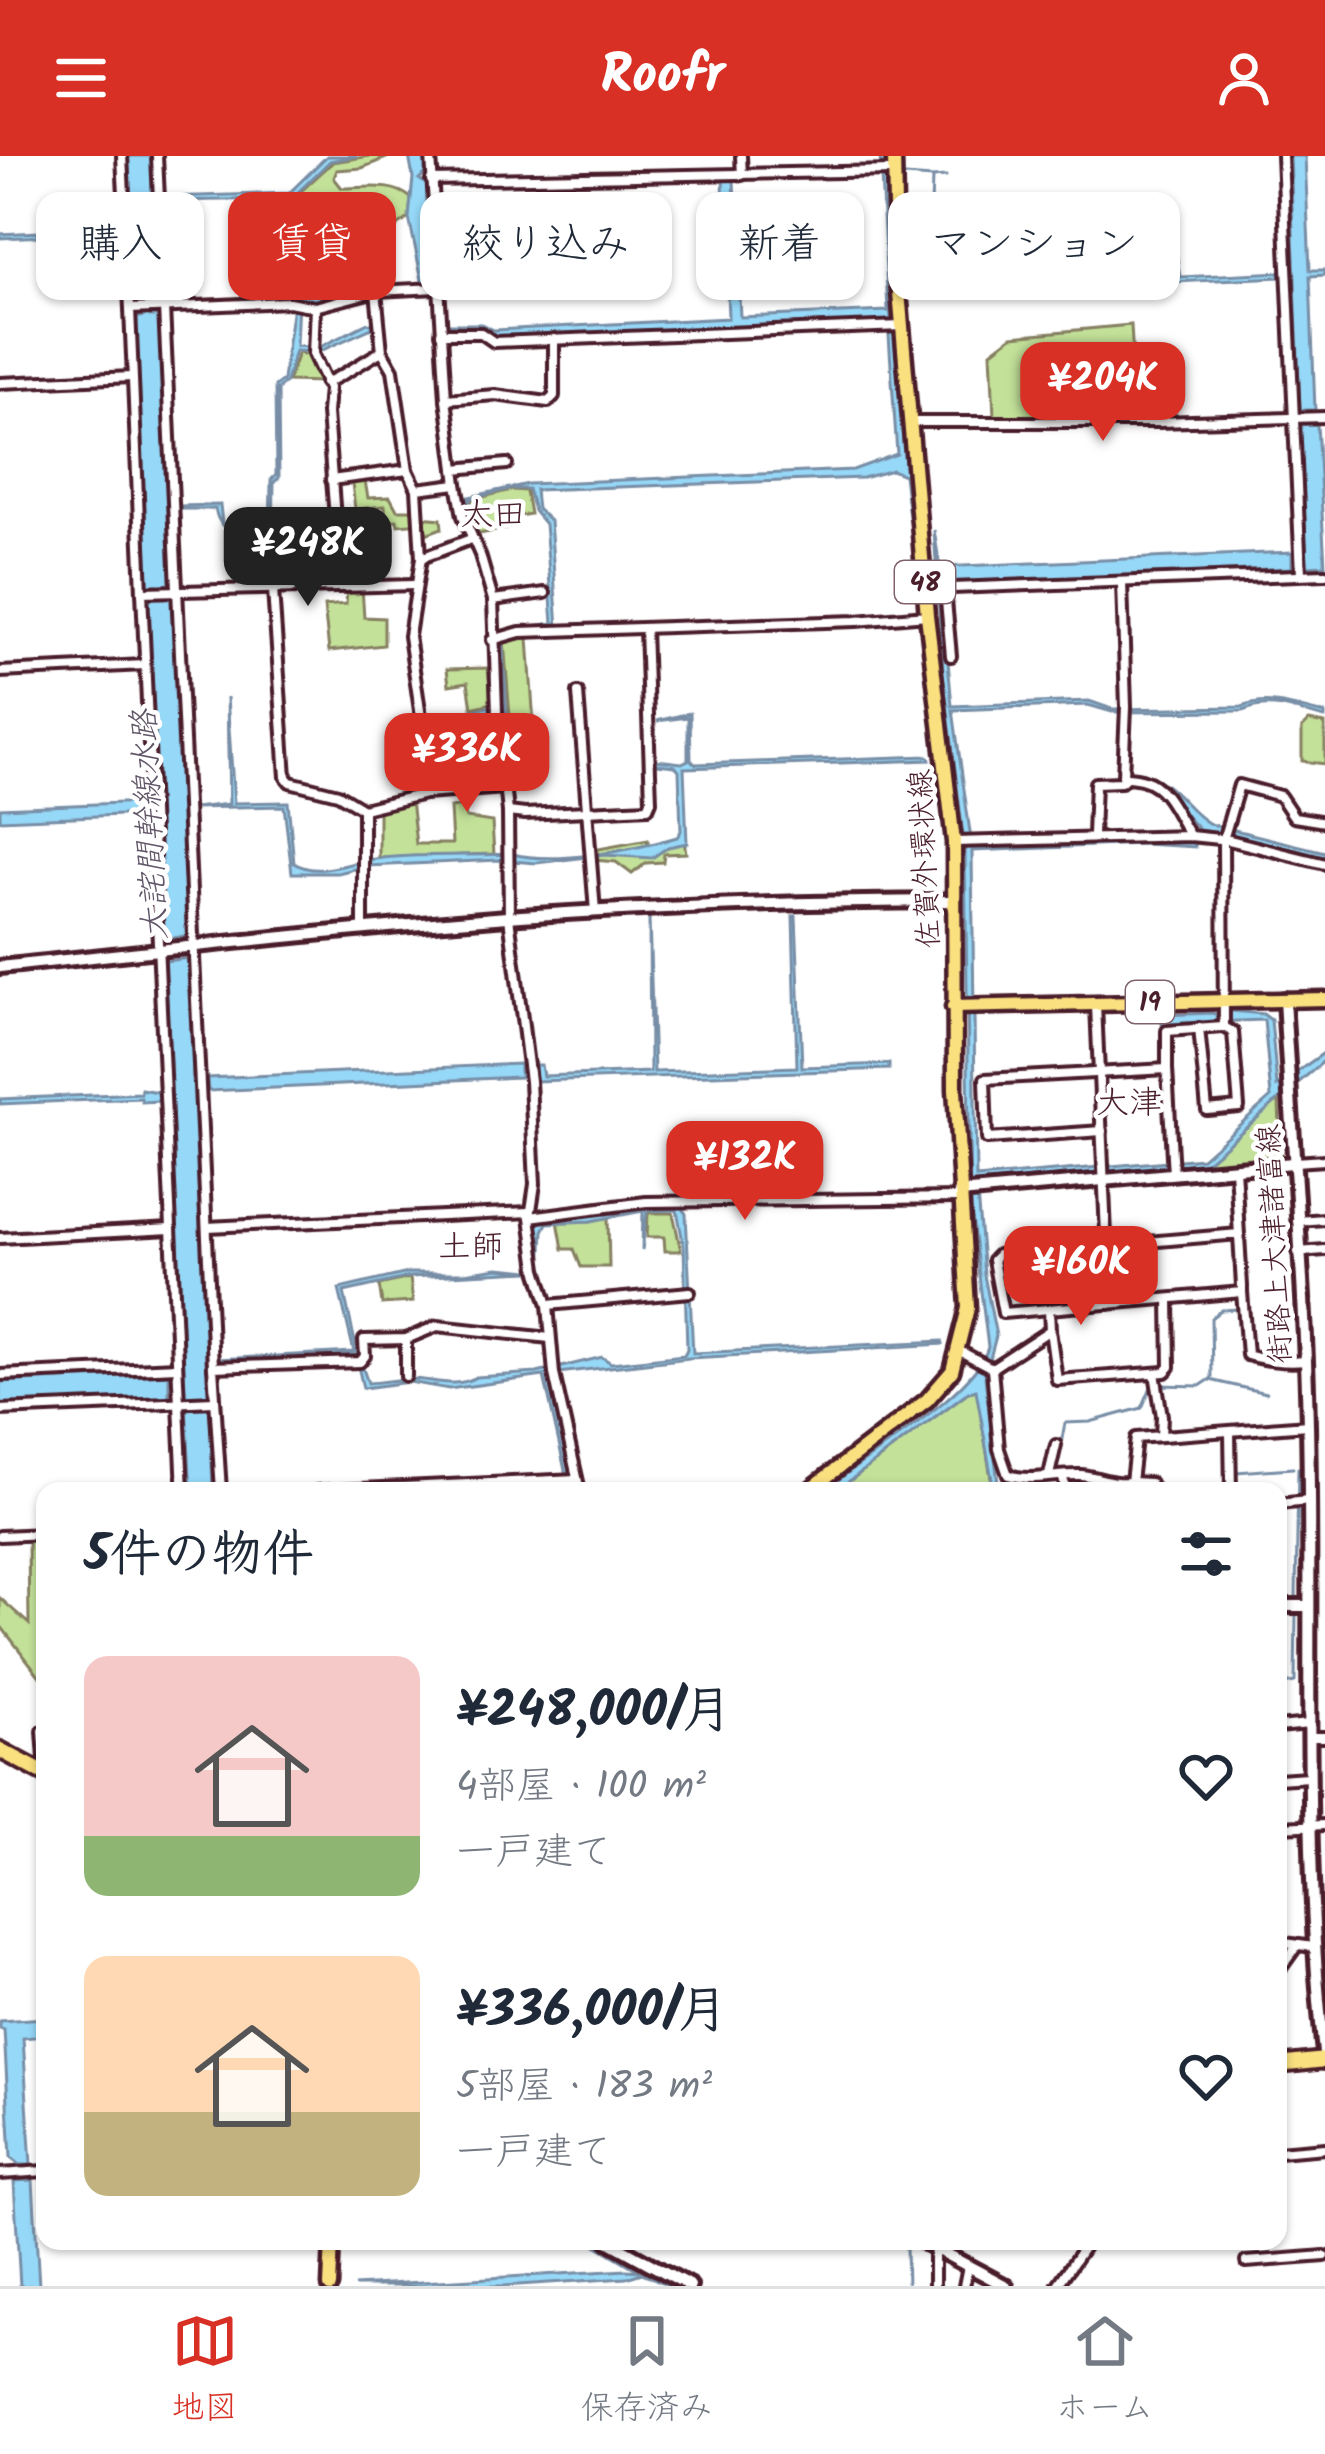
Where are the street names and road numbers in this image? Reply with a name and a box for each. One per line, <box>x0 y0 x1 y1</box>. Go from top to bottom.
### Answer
road number: 48 <box>895 561 955 603</box>
street label: 佐賀外環状線 <box>897 768 955 950</box>
road number: 19 <box>1126 981 1174 1023</box>
street label: 街路上大津諸富線 <box>1246 1123 1306 1365</box>

